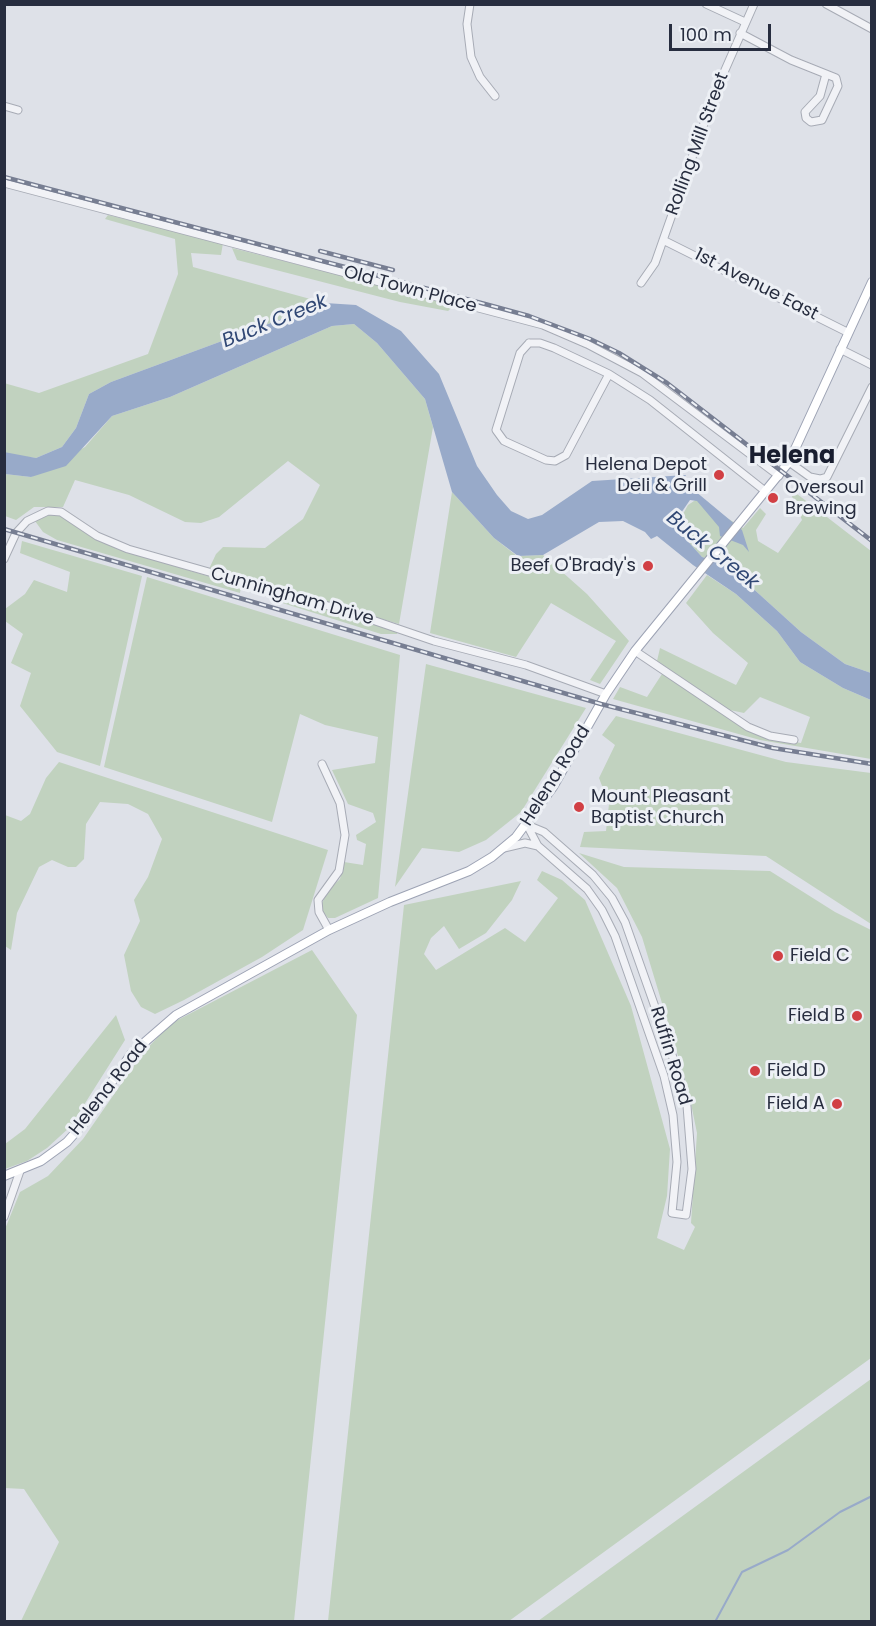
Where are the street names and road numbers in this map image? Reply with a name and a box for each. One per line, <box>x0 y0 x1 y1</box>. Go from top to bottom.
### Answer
street label: Rolling Mill Street <box>662 70 734 218</box>
street label: 1st Avenue East <box>690 244 822 326</box>
street label: Old Town Place <box>341 262 479 318</box>
street label: Cunningham Drive <box>208 563 376 631</box>
street label: Helena Road <box>517 722 595 830</box>
street label: Ruffin Road <box>645 1004 695 1108</box>
street label: Helena Road <box>65 1036 153 1140</box>

